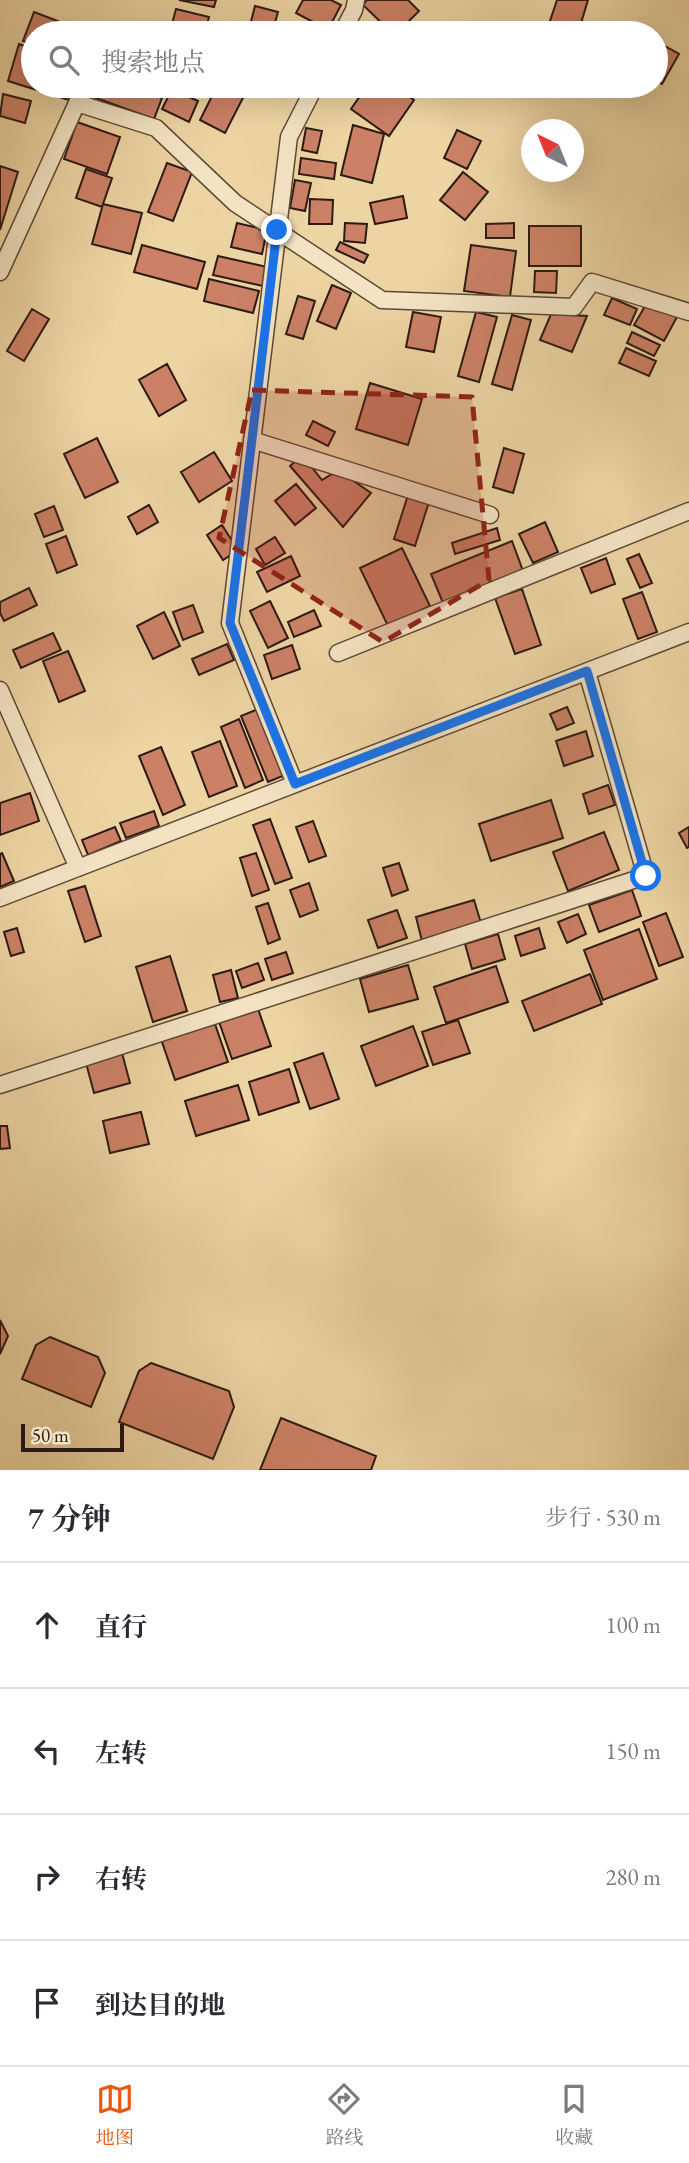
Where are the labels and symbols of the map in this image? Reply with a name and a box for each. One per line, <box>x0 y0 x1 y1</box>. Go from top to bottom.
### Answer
north arrow <box>521 119 584 182</box>
route end <box>261 214 292 245</box>
route start <box>630 860 661 891</box>
scale bar <box>21 1421 124 1453</box>

